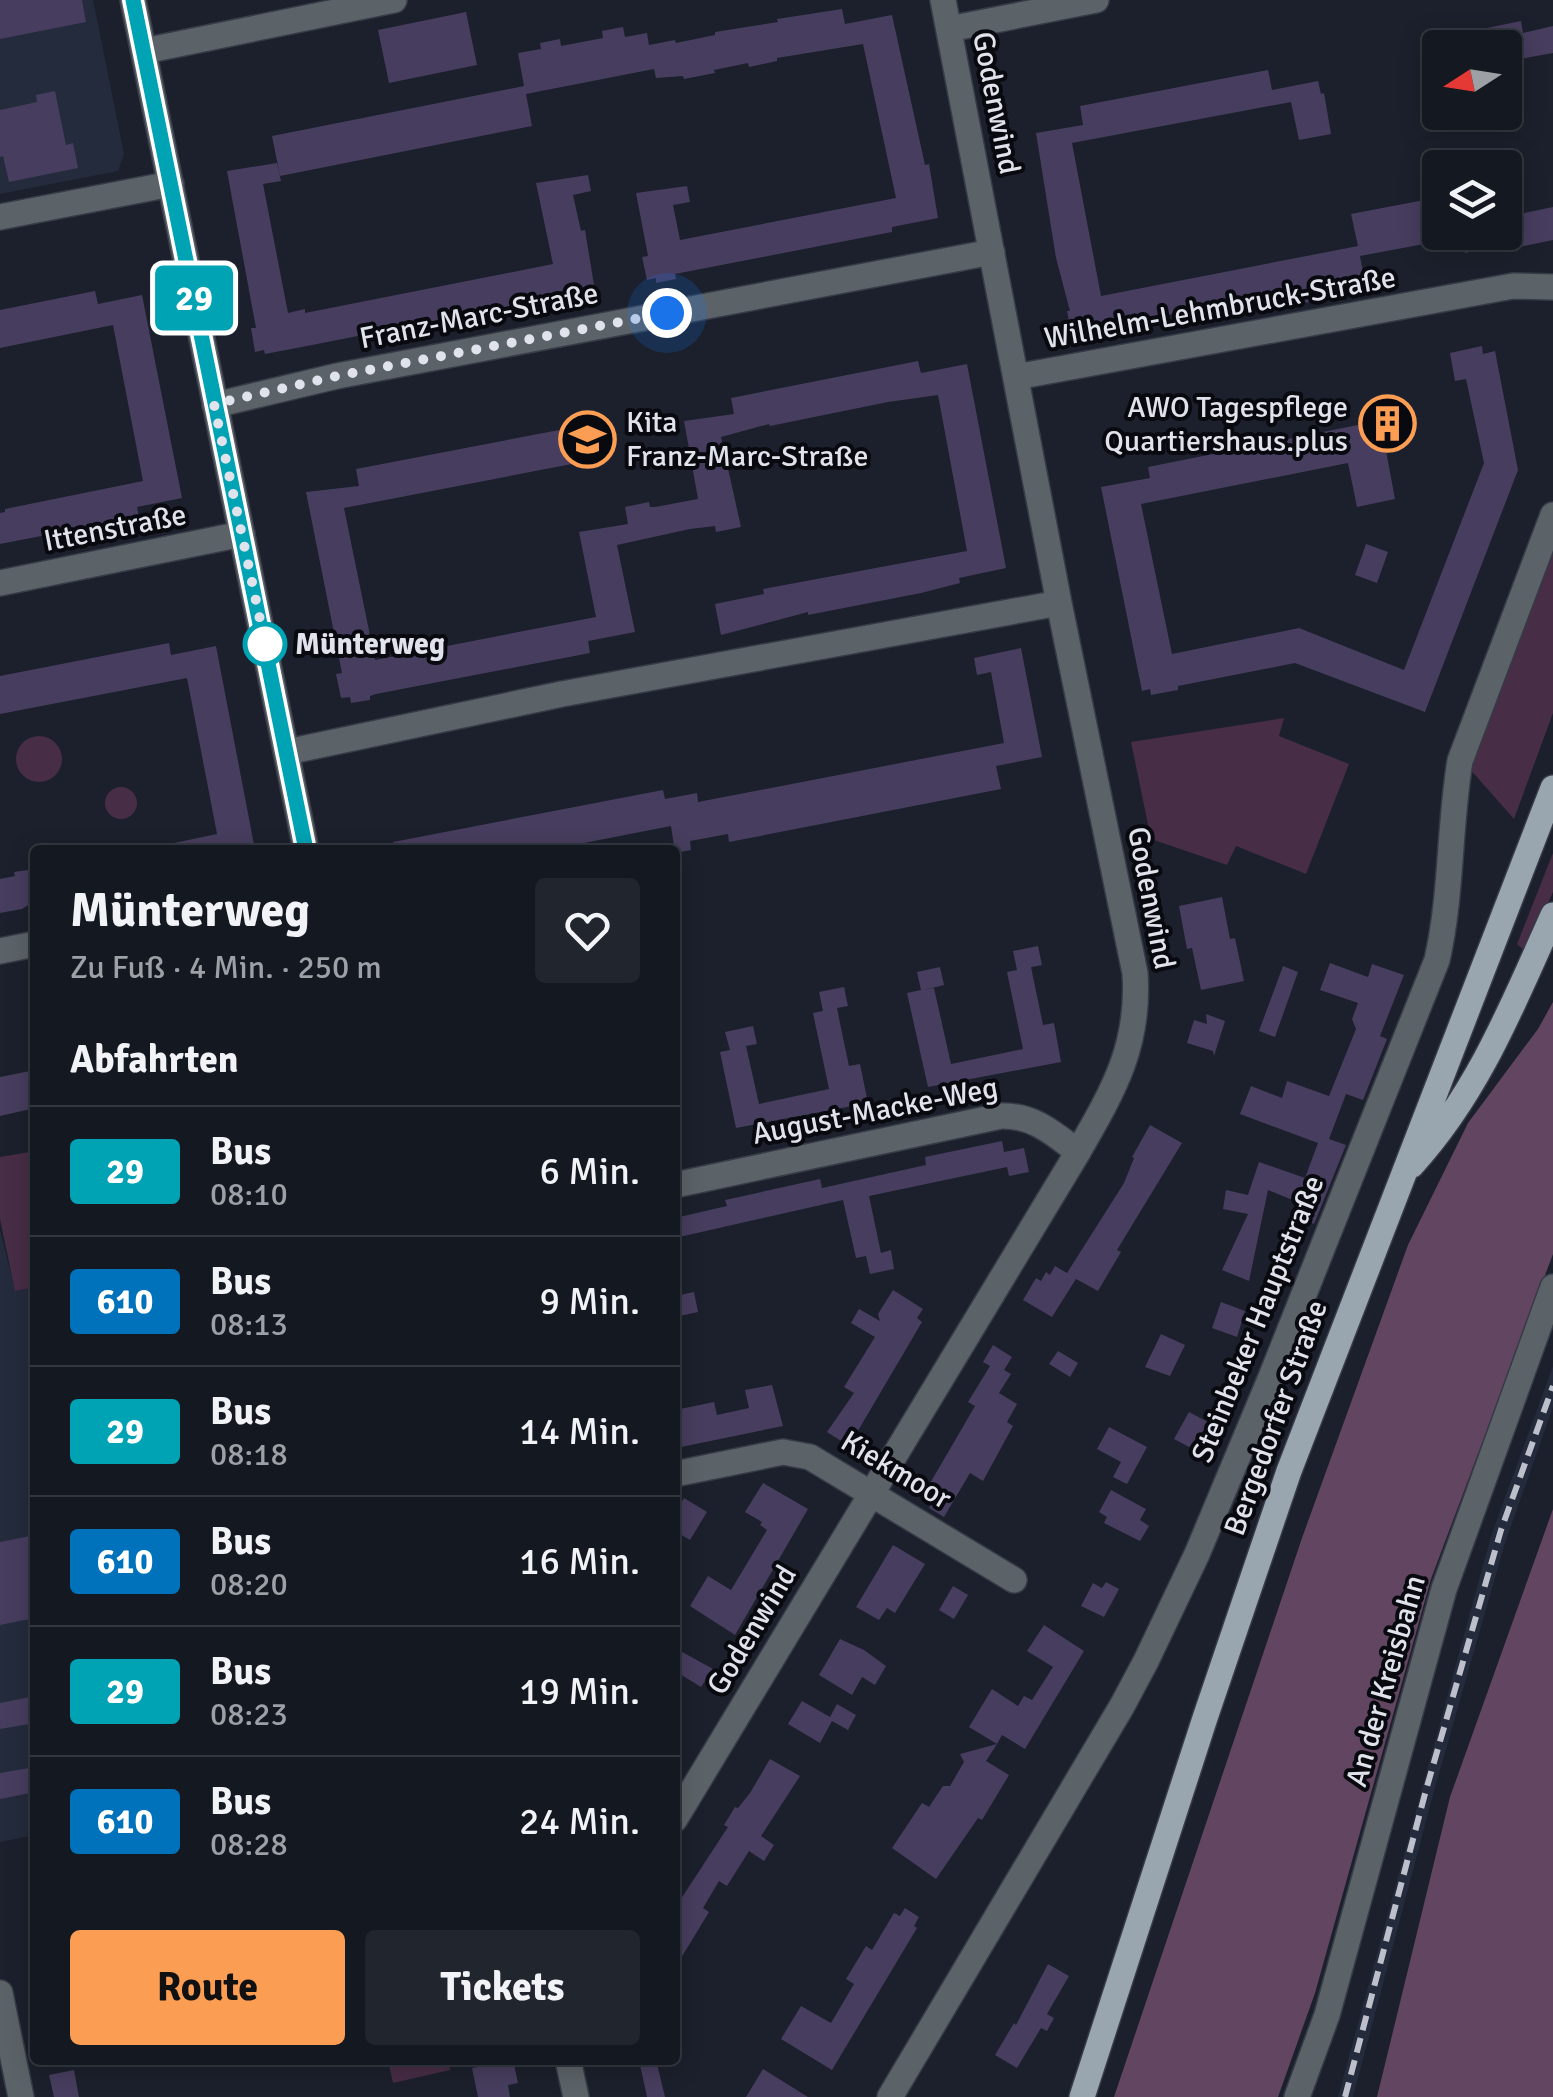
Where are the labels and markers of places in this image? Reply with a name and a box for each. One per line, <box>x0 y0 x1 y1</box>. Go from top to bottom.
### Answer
place label: AWO Tagespflege Quartiershaus.plus <box>1104 389 1348 460</box>
building icon: AWO Tagespflege Quartiershaus.plus <box>1357 394 1417 454</box>
place label: Kita Franz-Marc-Straße <box>626 404 868 475</box>
school or university icon: Kita Franz-Marc-Straße <box>557 409 617 469</box>
marker: Münterweg <box>244 623 286 665</box>
place label: Münterweg <box>295 626 445 663</box>

